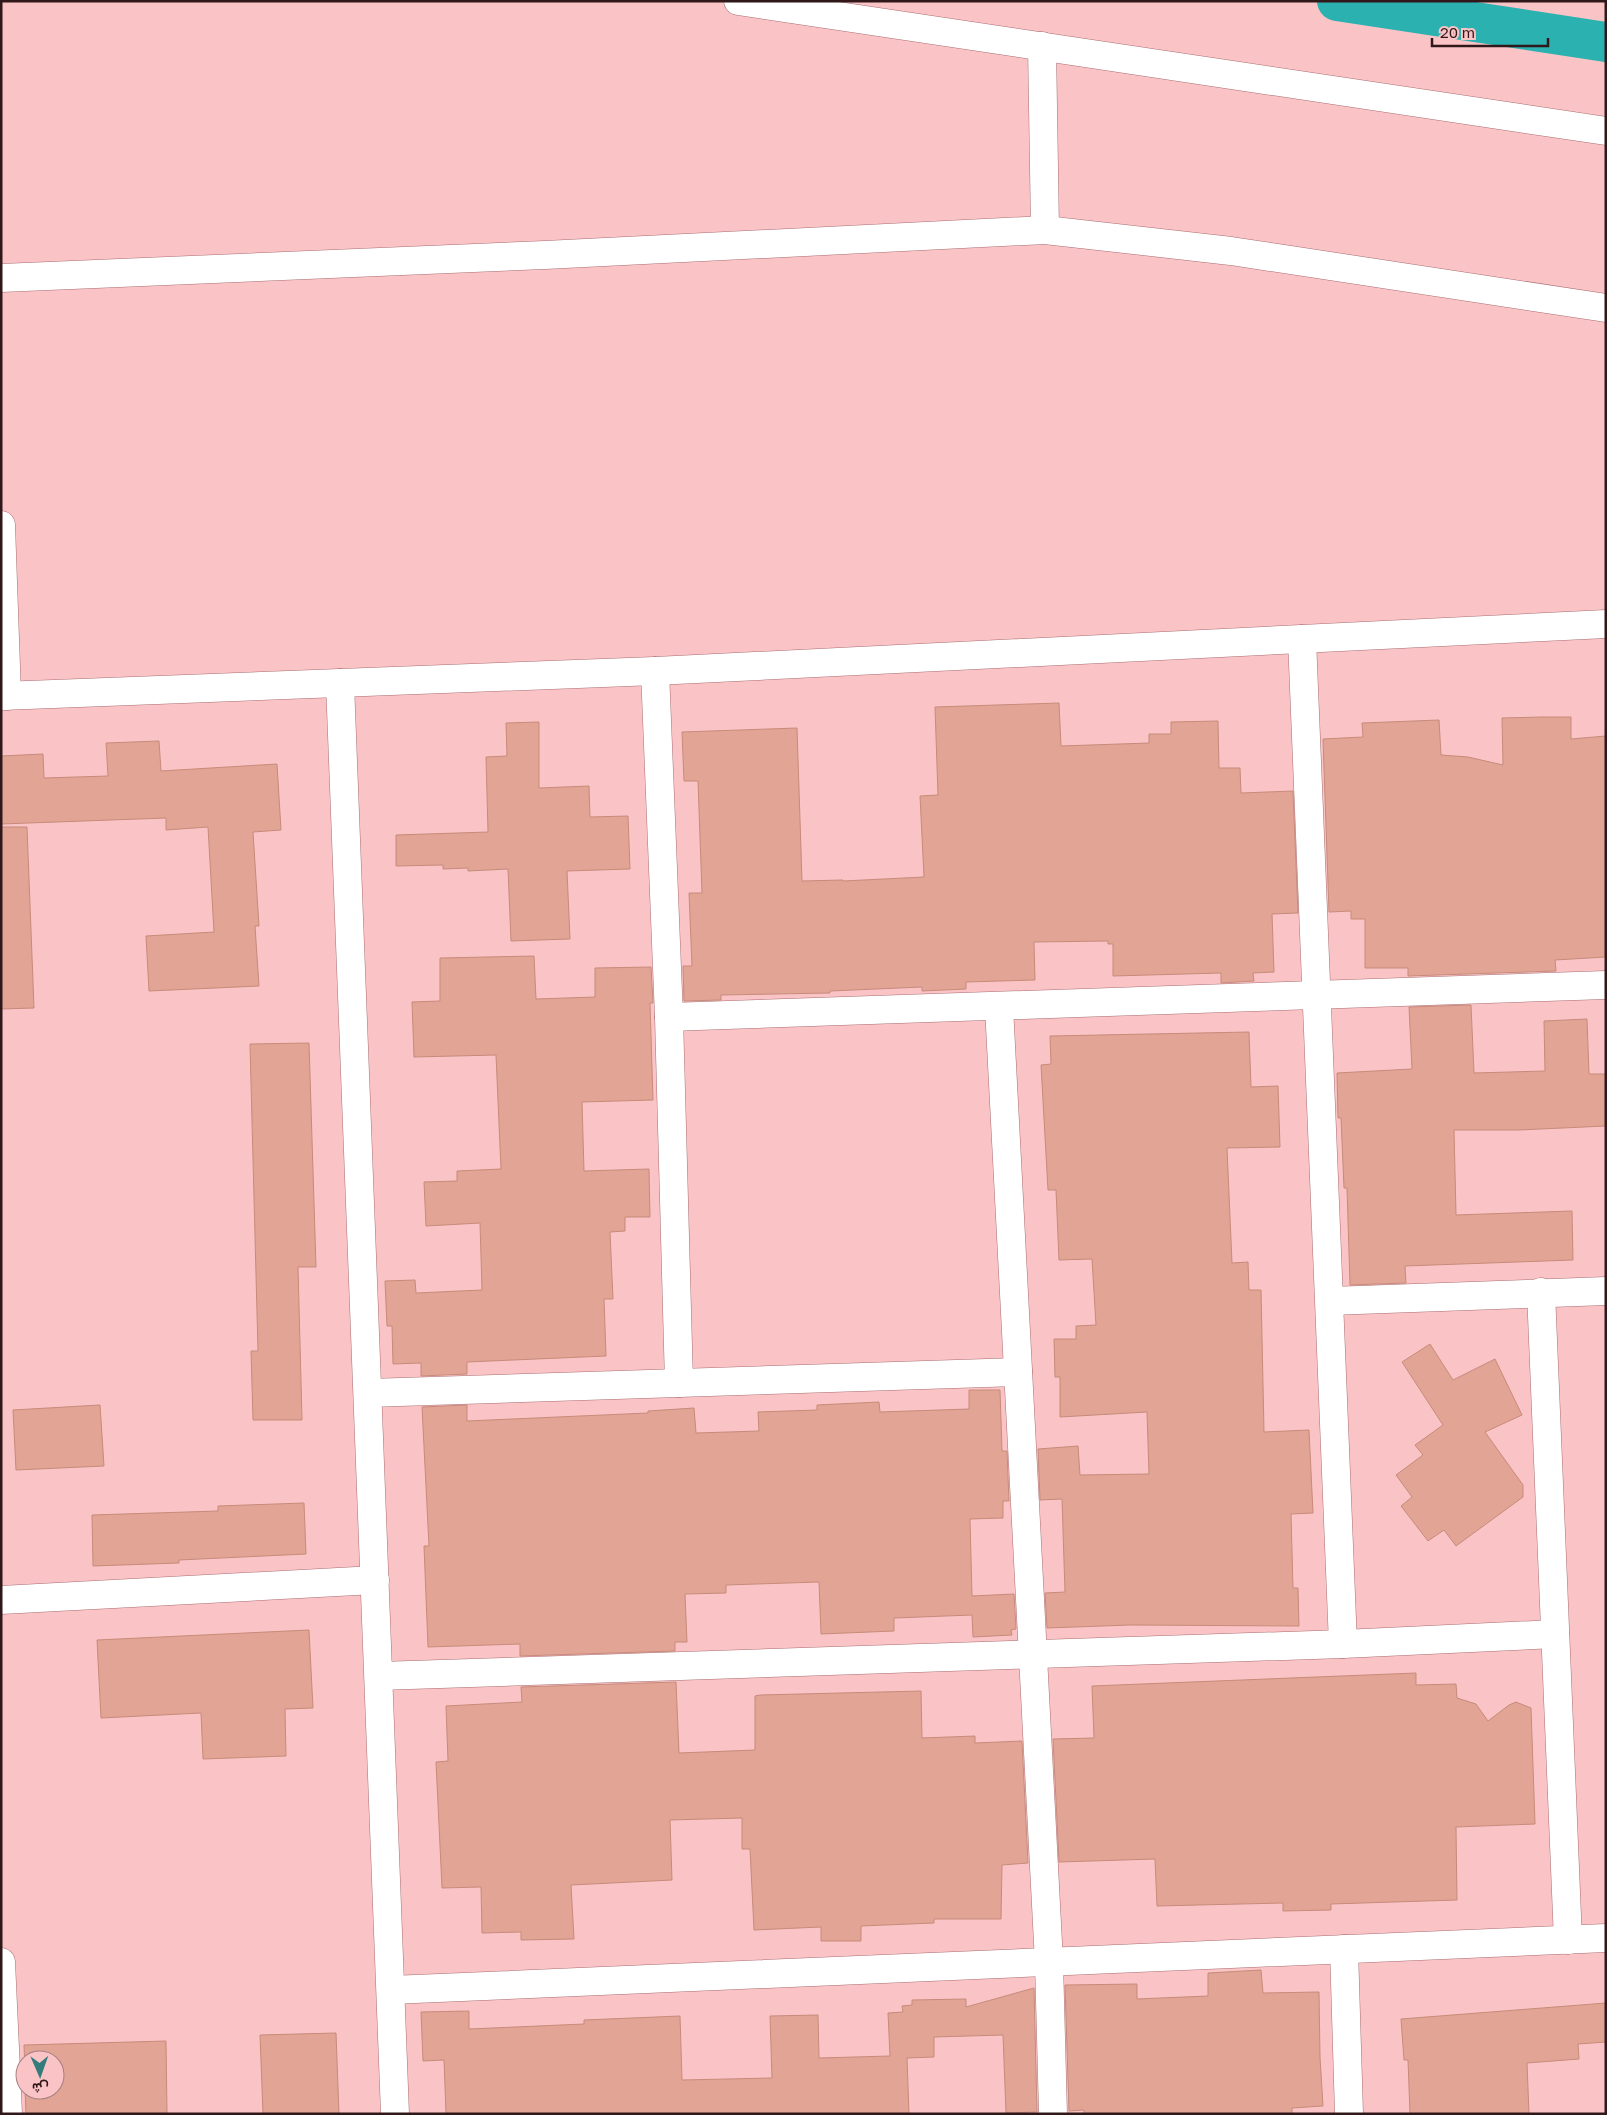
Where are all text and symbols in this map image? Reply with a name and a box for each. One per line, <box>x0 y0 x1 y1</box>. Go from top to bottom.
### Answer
scale bar <box>1432 15 1548 47</box>
text: 20 m <box>1440 23 1475 41</box>
north arrow <box>15 2050 65 2100</box>
text: ش <box>32 2079 49 2097</box>

